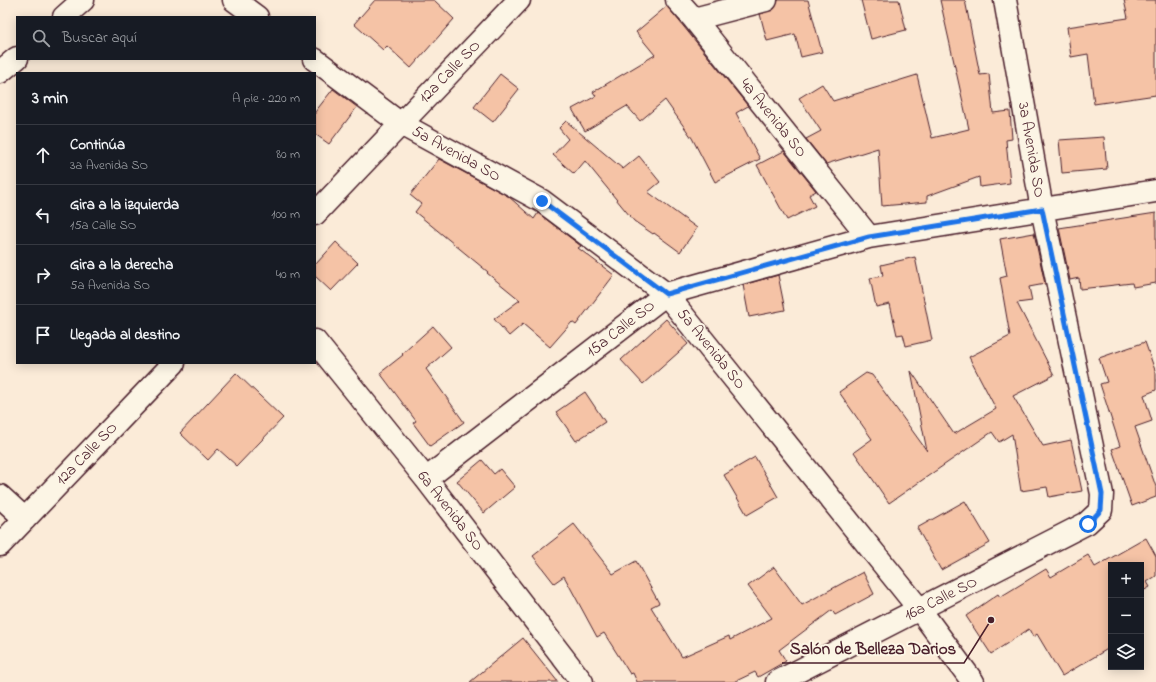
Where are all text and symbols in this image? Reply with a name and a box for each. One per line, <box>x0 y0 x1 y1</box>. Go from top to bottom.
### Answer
search box <box>16 16 316 60</box>
icon: search <box>30 27 52 49</box>
text: Buscar aquí <box>62 27 137 49</box>
street label: 12a Calle SO <box>413 35 487 109</box>
street label: 4a Avenida SO <box>733 73 813 163</box>
text: 3 min <box>32 86 68 111</box>
text: A pie · 220 m <box>232 89 300 108</box>
street label: 3a Avenida SO <box>1011 101 1051 199</box>
street label: 5a Avenida SO <box>407 120 505 188</box>
text: Continúa <box>70 134 125 156</box>
icon: ahead <box>32 144 54 166</box>
text: 80 m <box>276 145 300 164</box>
text: 3a Avenida SO <box>70 156 148 175</box>
route end <box>533 192 551 210</box>
text: Gira a la izquierda <box>70 194 179 216</box>
icon: left <box>32 204 54 226</box>
text: 100 m <box>271 205 300 224</box>
text: 15a Calle SO <box>70 216 136 235</box>
text: Gira a la derecha <box>70 254 173 276</box>
icon: right <box>32 264 54 286</box>
text: 40 m <box>276 265 300 284</box>
text: 5a Avenida SO <box>70 276 150 295</box>
street label: 15a Calle SO <box>581 294 661 364</box>
street label: 5a Avenida SO <box>671 303 751 395</box>
icon: arrive <box>32 324 54 346</box>
text: Llegada al destino <box>70 324 180 346</box>
street label: 12a Calle SO <box>50 417 124 491</box>
street label: 6a Avenida SO <box>411 466 489 556</box>
route start <box>1079 515 1097 533</box>
map controls <box>1108 562 1144 670</box>
button: + <box>1108 562 1144 598</box>
street label: 16a Calle SO <box>900 570 982 628</box>
button: − <box>1108 598 1144 634</box>
callout: Salón de Belleza Darios <box>782 634 964 663</box>
button: layers <box>1108 634 1144 670</box>
text: Salón de Belleza Darios <box>790 637 956 662</box>

